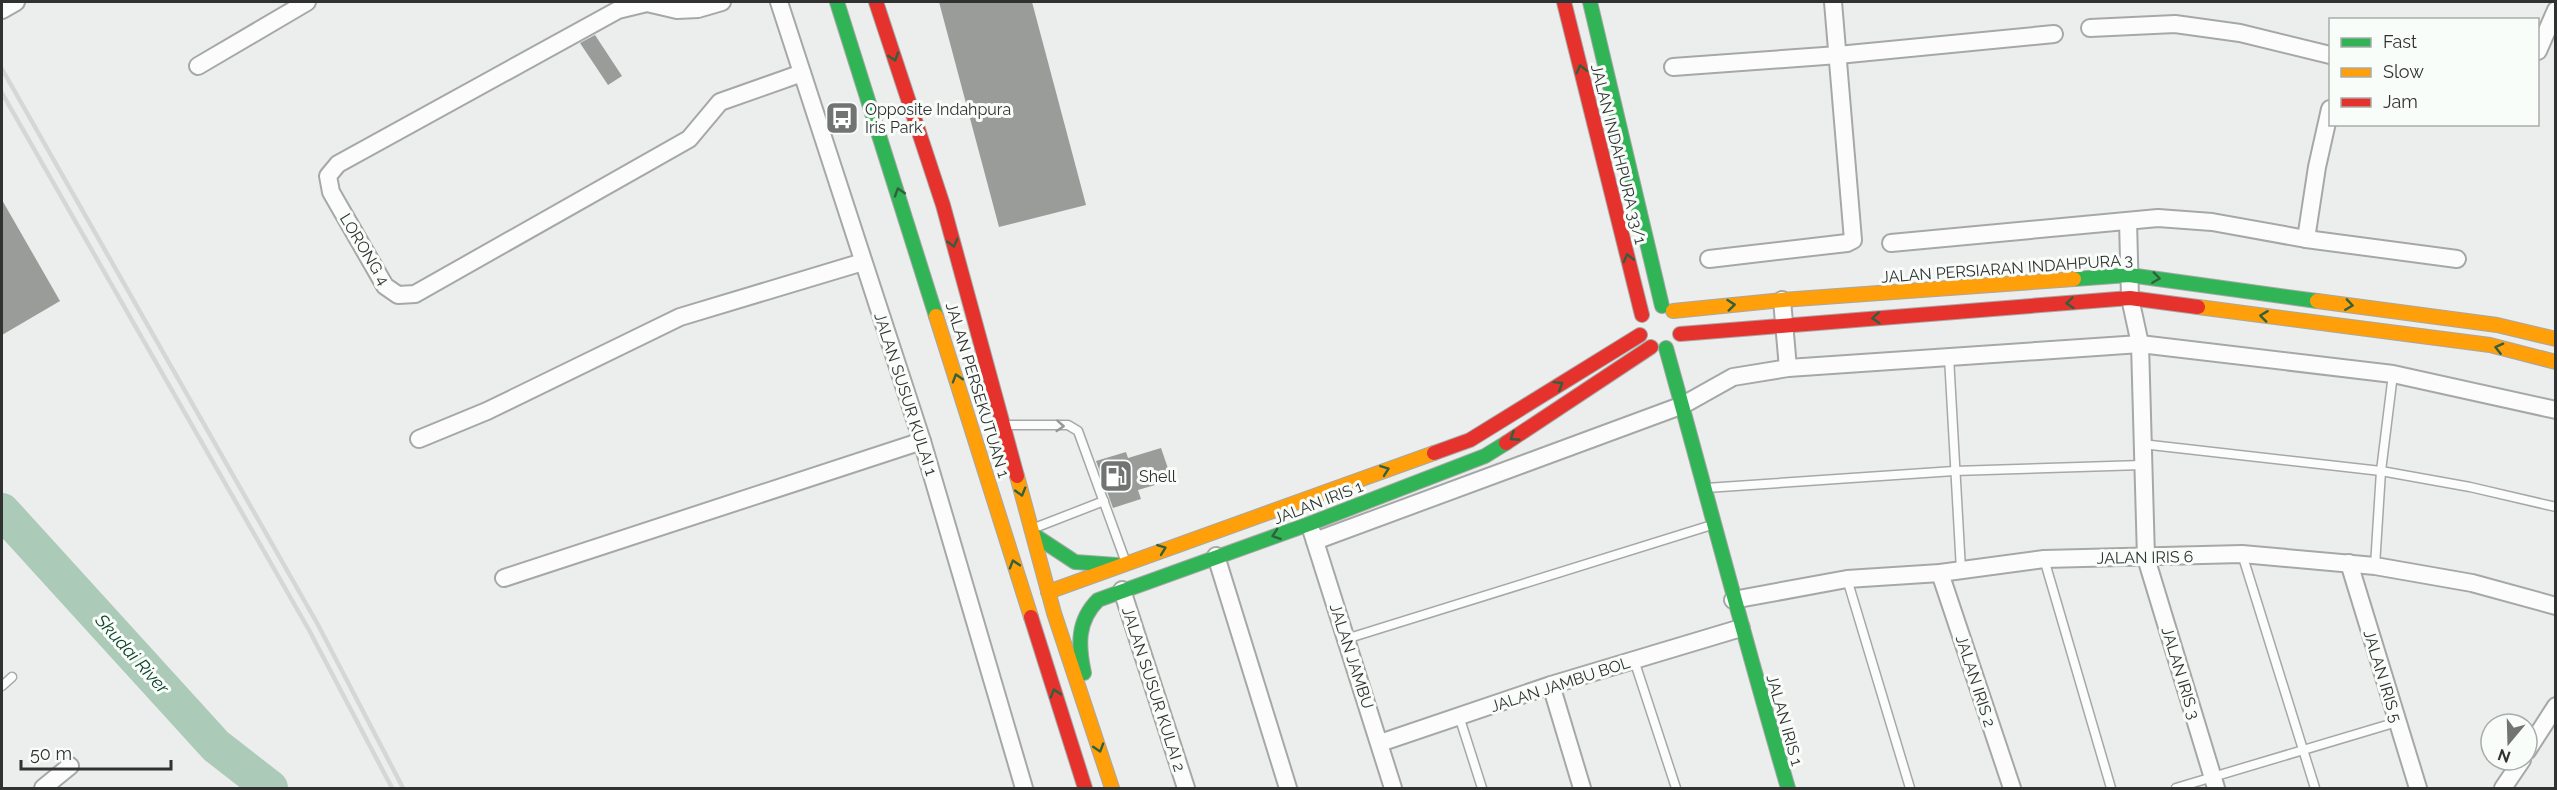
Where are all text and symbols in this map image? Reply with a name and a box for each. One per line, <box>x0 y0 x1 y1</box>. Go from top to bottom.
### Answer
legend <box>2329 18 2539 126</box>
text: Fast <box>2383 31 2417 52</box>
one-way arrow <box>887 51 899 62</box>
text: Slow <box>2383 61 2424 82</box>
street label: JALAN INDAHPURA 33/1 <box>1587 62 1650 246</box>
one-way arrow <box>1576 64 1589 74</box>
text: Jam <box>2383 91 2418 112</box>
bus stop icon: Opposite Indahpura Iris Park <box>824 100 860 136</box>
place label: Opposite Indahpura Iris Park <box>865 100 1011 137</box>
one-way arrow <box>893 187 906 198</box>
street label: LORONG 4 <box>336 210 393 289</box>
one-way arrow <box>946 237 958 248</box>
street label: JALAN PERSIARAN INDAHPURA 3 <box>1880 250 2134 287</box>
one-way arrow <box>1623 254 1635 264</box>
one-way arrow <box>2151 272 2160 284</box>
one-way arrow <box>2066 296 2075 309</box>
one-way arrow <box>2344 298 2354 311</box>
one-way arrow <box>1727 299 1736 312</box>
street label: JALAN PERSEKUTUAN 1 <box>942 300 1013 480</box>
street label: JALAN SUSUR KULAI 1 <box>870 310 941 478</box>
one-way arrow <box>2260 310 2269 322</box>
one-way arrow <box>1872 312 1881 325</box>
one-way arrow <box>2494 342 2504 355</box>
one-way arrow <box>952 373 964 384</box>
one-way arrow <box>1553 380 1563 392</box>
one-way arrow <box>1055 419 1064 432</box>
one-way arrow <box>1510 430 1521 441</box>
fuel station icon: Shell <box>1098 458 1134 494</box>
one-way arrow <box>1379 464 1390 477</box>
place label: Shell <box>1139 467 1177 486</box>
street label: JALAN IRIS 1 <box>1271 477 1366 528</box>
one-way arrow <box>1014 486 1026 497</box>
one-way arrow <box>1271 528 1282 540</box>
one-way arrow <box>1156 544 1167 557</box>
street label: JALAN IRIS 6 <box>2097 547 2193 568</box>
one-way arrow <box>1009 559 1022 570</box>
street label: JALAN JAMBU <box>1326 601 1377 711</box>
street label: JALAN SUSUR KULAI 2 <box>1118 605 1189 774</box>
water label: Skudai River <box>91 609 174 698</box>
street label: JALAN IRIS 3 <box>2157 625 2204 722</box>
street label: JALAN IRIS 5 <box>2359 628 2406 725</box>
street label: JALAN IRIS 2 <box>1952 633 1999 729</box>
street label: JALAN JAMBU BOL <box>1488 653 1633 716</box>
street label: JALAN IRIS 1 <box>1762 672 1807 768</box>
one-way arrow <box>1049 688 1062 699</box>
north arrow <box>2479 712 2539 772</box>
scale bar <box>21 733 171 771</box>
one-way arrow <box>1092 742 1105 753</box>
text: 50 m <box>30 743 72 764</box>
text: N <box>2495 745 2513 767</box>

